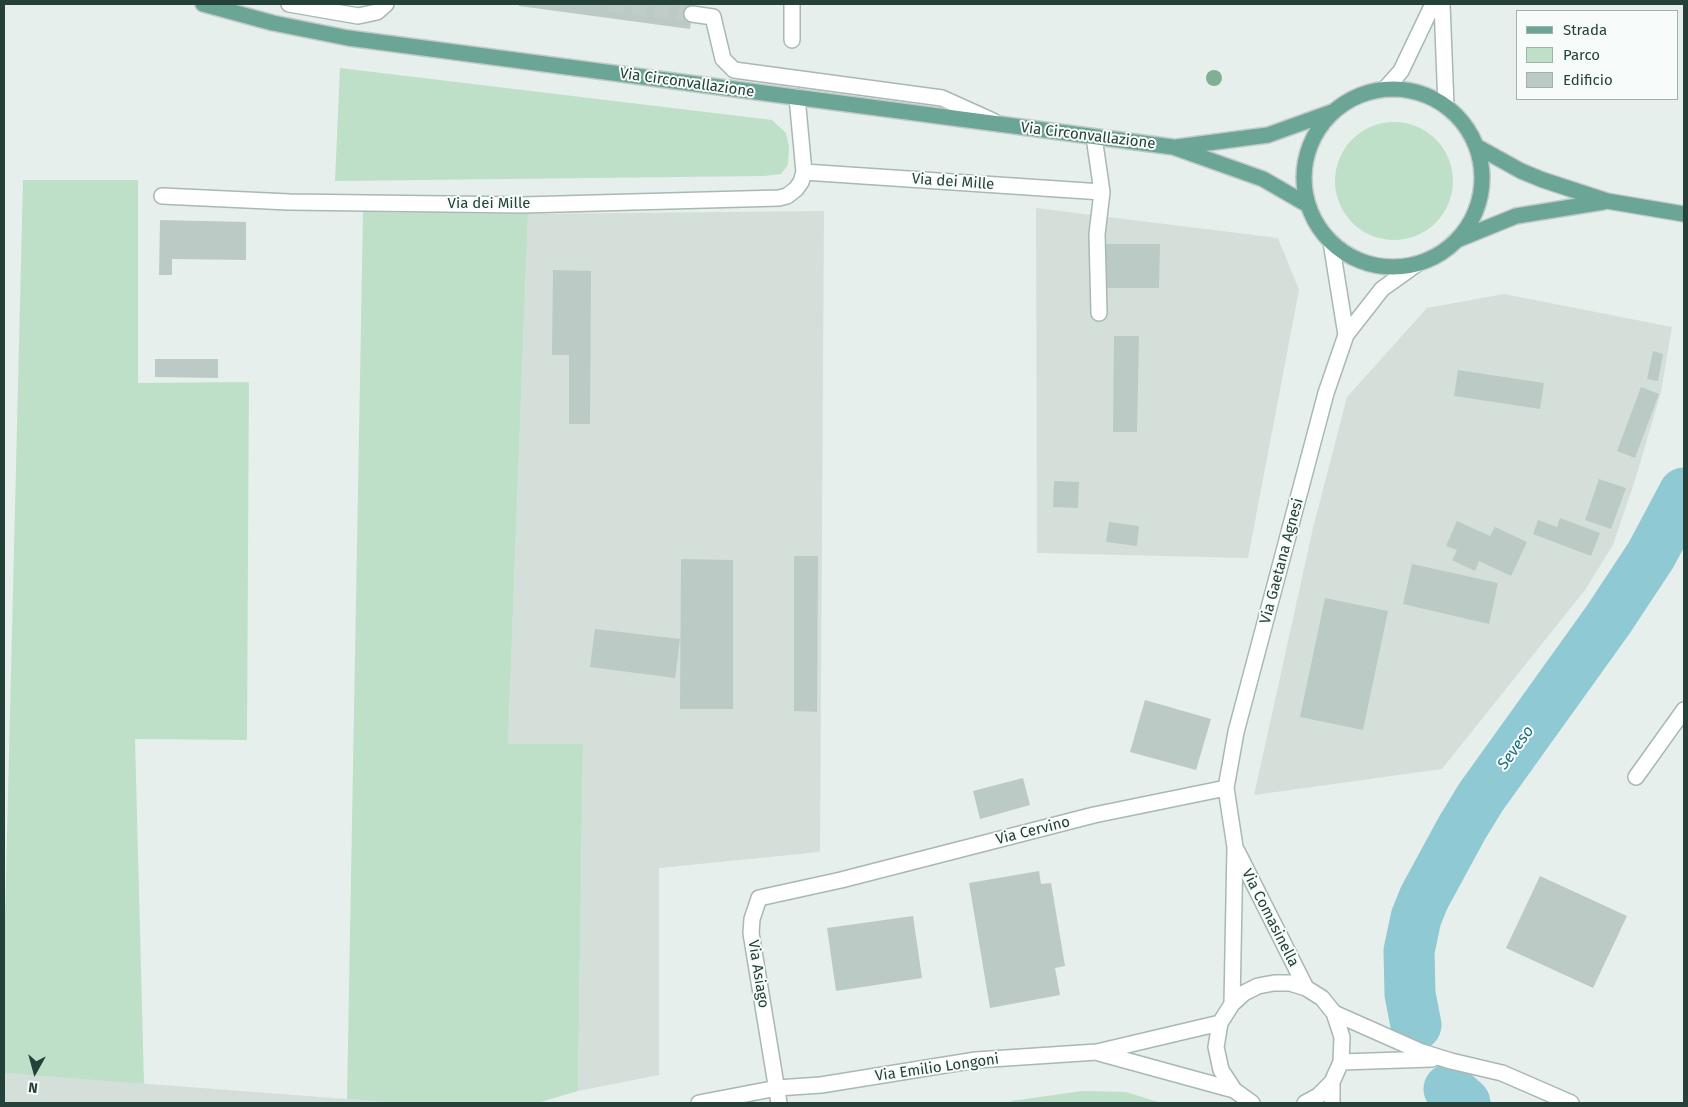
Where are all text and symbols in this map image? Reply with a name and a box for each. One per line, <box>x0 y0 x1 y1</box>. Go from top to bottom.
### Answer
legend <box>1516 10 1678 100</box>
text: Strada <box>1563 21 1607 39</box>
text: Parco <box>1563 46 1600 64</box>
street label: Via Circonvallazione <box>619 65 755 101</box>
text: Edificio <box>1563 71 1613 89</box>
street label: Via Circonvallazione <box>1020 119 1156 153</box>
street label: Via dei Mille <box>911 170 995 194</box>
street label: Via dei Mille <box>448 195 530 213</box>
street label: Via Gaetana Agnesi <box>1257 496 1307 626</box>
water label: Seveso <box>1494 722 1538 774</box>
street label: Via Cervino <box>994 813 1072 849</box>
street label: Via Comasinella <box>1238 866 1302 970</box>
street label: Via Asiago <box>744 939 772 1009</box>
north arrow <box>10 1047 60 1097</box>
street label: Via Emilio Longoni <box>874 1050 1000 1086</box>
text: N <box>27 1078 39 1096</box>

